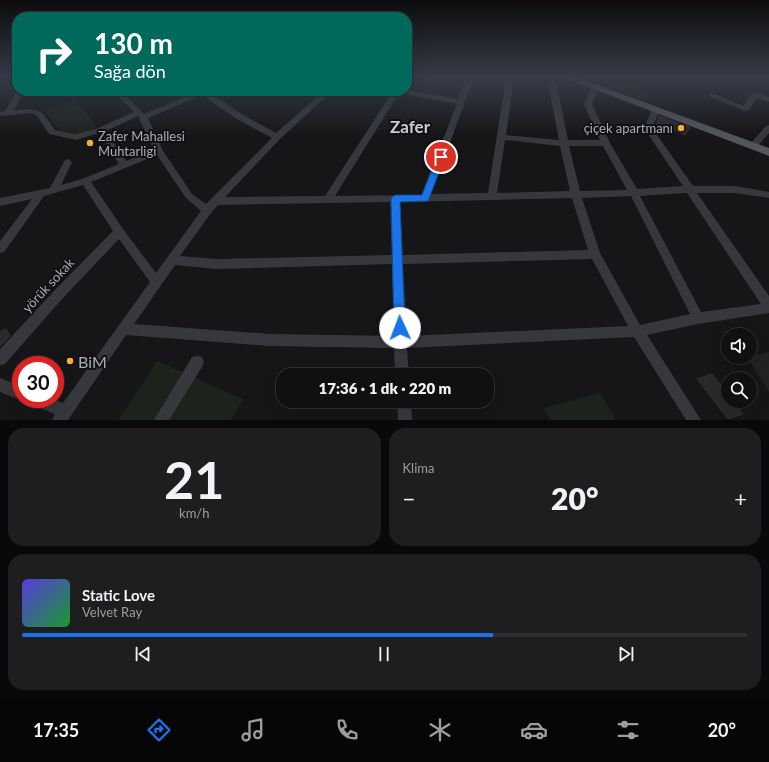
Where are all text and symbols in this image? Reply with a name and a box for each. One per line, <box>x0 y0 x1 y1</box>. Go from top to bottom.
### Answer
text: 130 m <box>94 26 173 60</box>
icon: right <box>28 28 80 80</box>
text: Sağa dön <box>94 60 166 82</box>
district label: Zafer <box>390 116 431 137</box>
place label: çiçek apartmanı <box>584 120 673 136</box>
marker: çiçek apartmanı <box>676 123 686 133</box>
place label: Zafer Mahallesi Muhtarligi <box>98 128 185 159</box>
marker: Zafer Mahallesi Muhtarligi <box>85 138 95 148</box>
pin <box>424 140 458 174</box>
icon: arrive <box>430 146 452 168</box>
street label: yörük sokak <box>19 254 77 315</box>
position arrow <box>379 307 421 349</box>
map controls <box>721 328 757 408</box>
button: sound <box>721 328 757 364</box>
place label: BiM <box>78 352 107 371</box>
speed limit sign: 30 <box>12 356 64 408</box>
marker: BiM <box>65 356 75 366</box>
button: search <box>721 372 757 408</box>
text: 17:36 · 1 dk · 220 m <box>319 379 451 397</box>
text: 21 <box>164 448 224 510</box>
text: Klima <box>403 460 434 476</box>
text: 20° <box>551 480 598 516</box>
text: − <box>403 485 415 512</box>
text: + <box>734 485 747 512</box>
text: km/h <box>179 505 209 521</box>
text: Static Love <box>82 586 155 604</box>
text: Velvet Ray <box>82 604 142 620</box>
icon: previous <box>132 643 154 665</box>
icon: pause <box>373 643 395 665</box>
icon: next <box>615 643 637 665</box>
icon: directions <box>145 716 173 744</box>
icon: music <box>239 716 267 744</box>
icon: phone <box>333 716 361 744</box>
icon: climate <box>426 716 454 744</box>
icon: car <box>520 716 548 744</box>
icon: filters <box>614 716 642 744</box>
text: 17:35 <box>33 719 79 741</box>
text: 20° <box>708 719 736 741</box>

